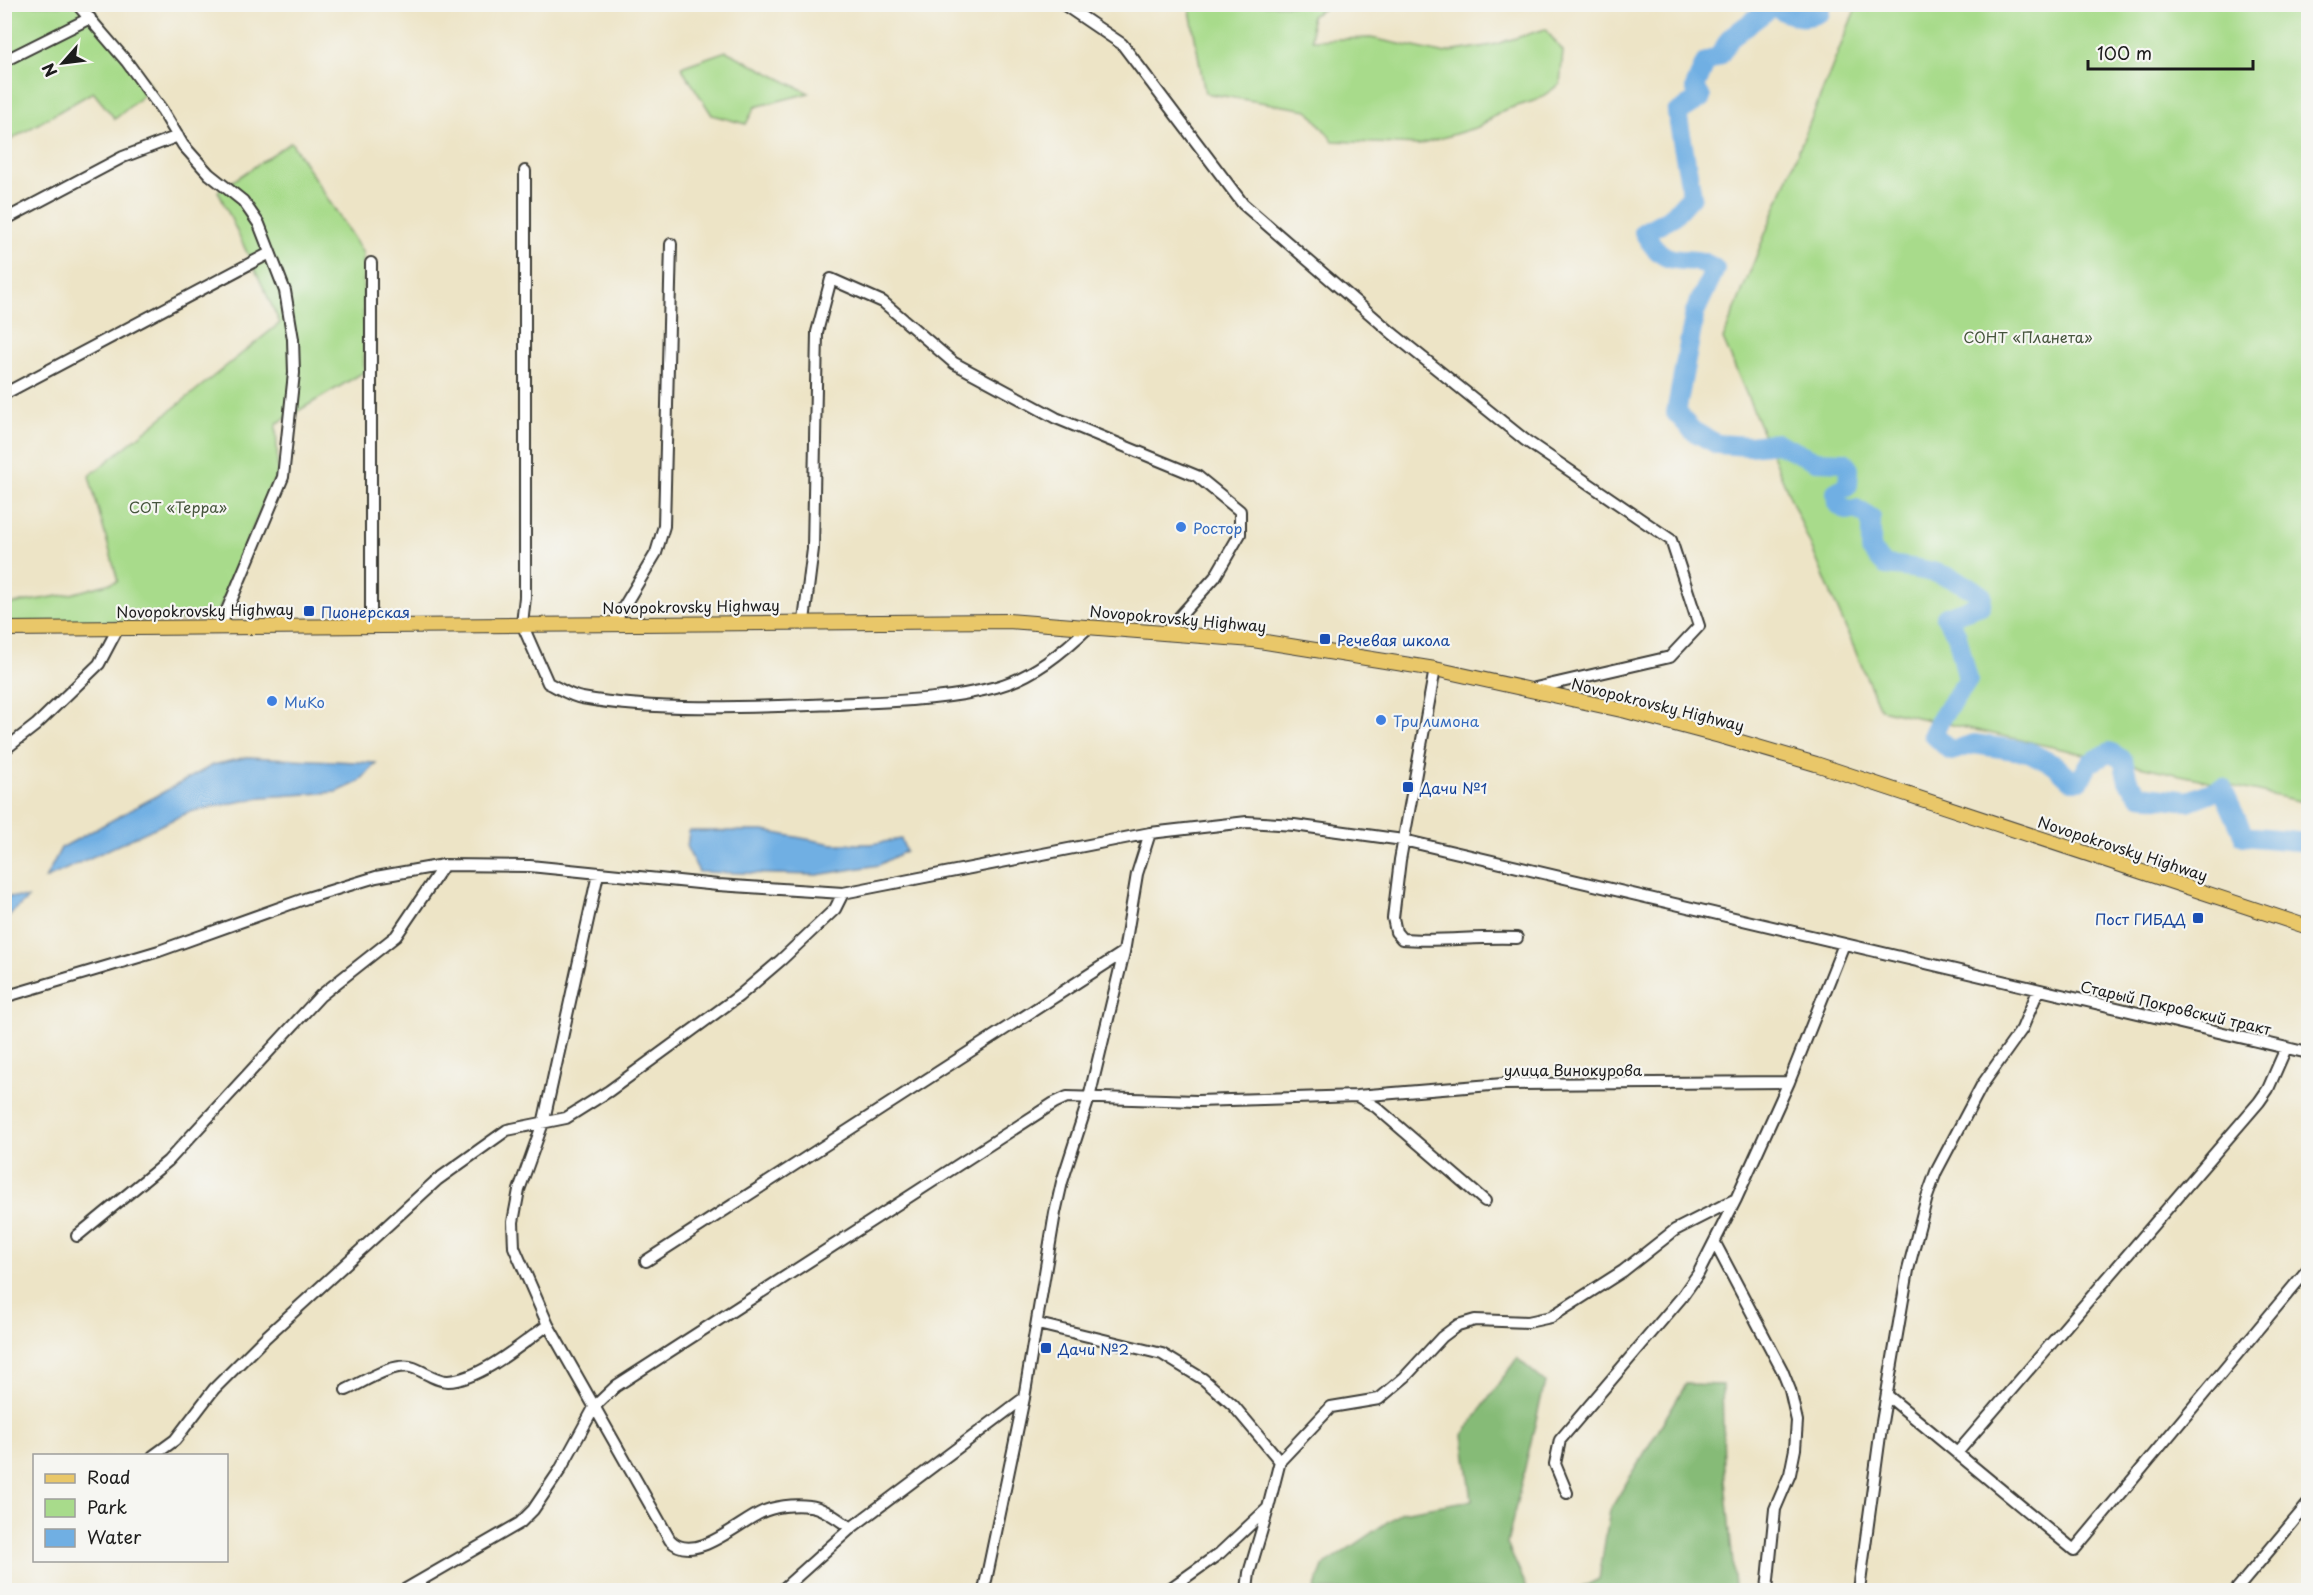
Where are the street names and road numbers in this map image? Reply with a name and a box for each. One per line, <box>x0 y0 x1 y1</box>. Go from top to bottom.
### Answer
street label: Novopokrovsky Highway <box>602 593 780 619</box>
street label: Novopokrovsky Highway <box>116 597 294 623</box>
street label: Novopokrovsky Highway <box>1089 599 1267 637</box>
street label: Novopokrovsky Highway <box>1569 671 1747 737</box>
street label: Novopokrovsky Highway <box>2035 810 2211 886</box>
street label: Старый Покровский тракт <box>2078 974 2275 1040</box>
street label: улица Винокурова <box>1504 1058 1643 1081</box>

